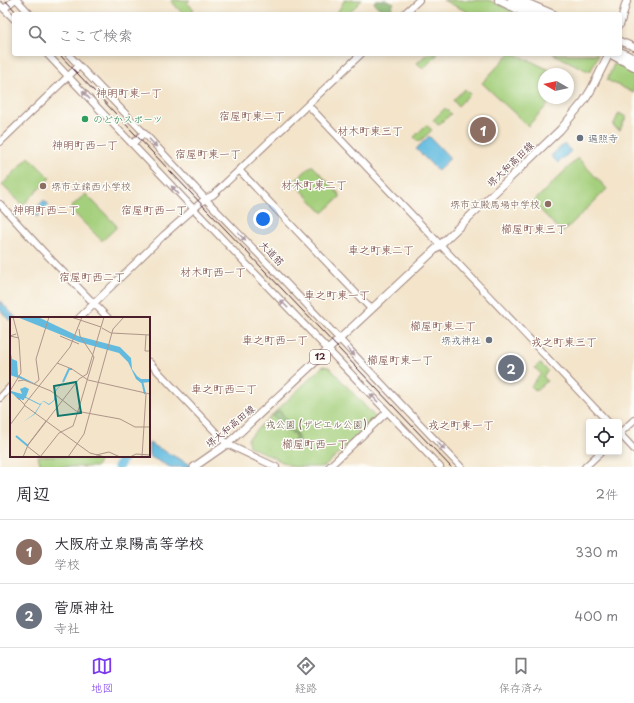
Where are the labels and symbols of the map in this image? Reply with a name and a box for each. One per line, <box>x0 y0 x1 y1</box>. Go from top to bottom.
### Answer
north arrow <box>538 68 574 104</box>
district label: 神明町東一丁 <box>96 84 162 101</box>
one-way arrow <box>82 90 91 100</box>
district label: 宿屋町東二丁 <box>219 107 285 124</box>
place label: のどかスポーツ <box>93 111 163 126</box>
marker: のどかスポーツ <box>80 114 90 124</box>
pin: 1 <box>470 115 496 145</box>
district label: 材木町東三丁 <box>337 122 403 139</box>
place label: 遍照寺 <box>588 130 618 145</box>
marker: 遍照寺 <box>575 133 585 143</box>
district label: 神明町西一丁 <box>52 136 118 153</box>
street label: 堺大和高田線 <box>483 137 536 190</box>
one-way arrow <box>148 138 158 148</box>
district label: 宿屋町東一丁 <box>175 145 241 162</box>
district label: 材木町東二丁 <box>281 176 347 193</box>
place label: 堺市立錦西小学校 <box>51 178 131 193</box>
marker: 堺市立錦西小学校 <box>38 181 48 191</box>
one-way arrow <box>170 185 180 195</box>
place label: 堺市立殿馬場中学校 <box>450 196 540 211</box>
marker: 堺市立殿馬場中学校 <box>543 199 553 209</box>
district label: 神明町西二丁 <box>13 201 79 218</box>
district label: 宿屋町西一丁 <box>121 201 187 218</box>
your location <box>253 209 273 229</box>
district label: 櫛屋町東三丁 <box>501 220 567 237</box>
one-way arrow <box>238 232 247 242</box>
street label: 大道筋 <box>257 237 288 269</box>
district label: 車之町東二丁 <box>348 241 414 258</box>
district label: 材木町西一丁 <box>180 263 246 280</box>
district label: 宿屋町西二丁 <box>59 268 125 285</box>
district label: 車之町東一丁 <box>304 286 370 303</box>
one-way arrow <box>279 299 289 309</box>
inset map <box>10 317 150 457</box>
district label: 櫛屋町東二丁 <box>410 317 476 334</box>
district label: 車之町西一丁 <box>242 331 308 348</box>
place label: 堺戎神社 <box>441 332 481 347</box>
district label: 戎之町東三丁 <box>531 333 597 350</box>
marker: 堺戎神社 <box>484 335 494 345</box>
one-way arrow <box>346 347 356 357</box>
road number: 12 <box>310 350 330 364</box>
district label: 櫛屋町東一丁 <box>367 351 433 368</box>
pin: 2 <box>498 353 524 383</box>
district label: 車之町西二丁 <box>191 380 257 397</box>
one-way arrow <box>369 393 379 403</box>
street label: 堺大和高田線 <box>202 401 257 451</box>
park label: 戎公園 (ザビエル公園) <box>265 416 367 431</box>
district label: 戎之町東一丁 <box>428 416 494 433</box>
district label: 櫛屋町西一丁 <box>282 435 348 452</box>
one-way arrow <box>436 441 446 451</box>

